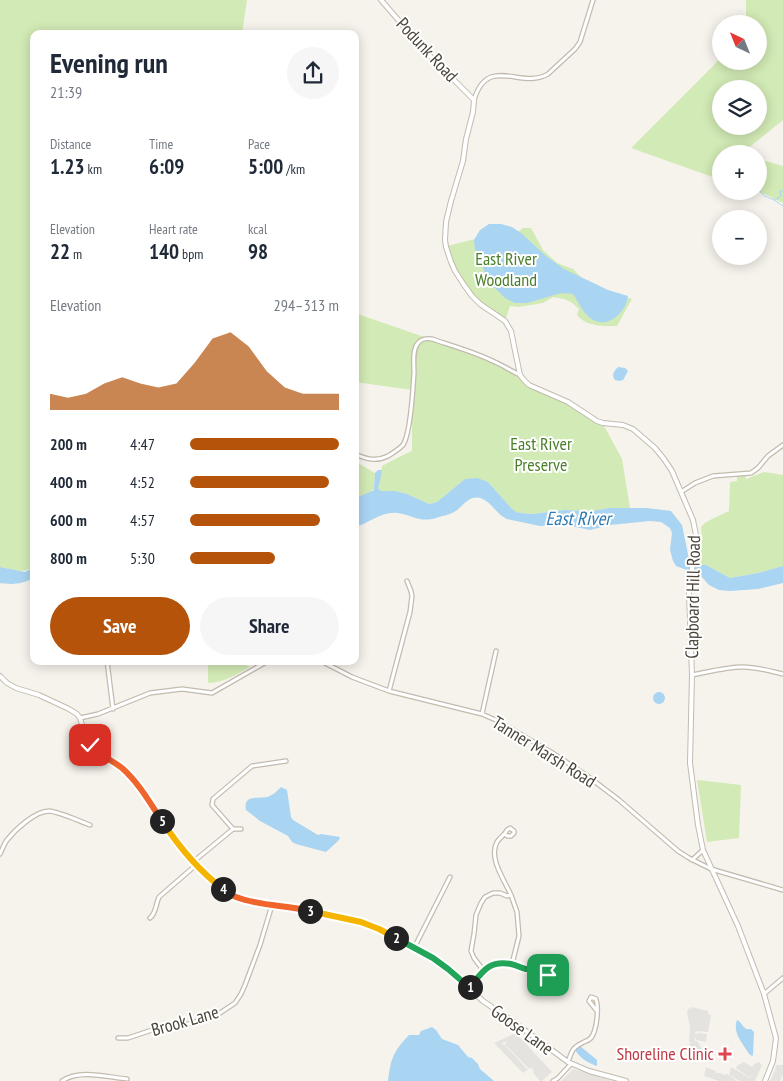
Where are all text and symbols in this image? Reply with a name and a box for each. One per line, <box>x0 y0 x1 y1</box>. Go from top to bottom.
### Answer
street label: Podunk Road <box>392 13 463 87</box>
north arrow <box>712 15 768 70</box>
map controls <box>712 15 767 265</box>
text: Evening run <box>50 44 168 81</box>
button: share <box>287 47 339 99</box>
button: layers <box>712 80 767 135</box>
text: 21:39 <box>50 82 82 102</box>
text: Distance <box>50 135 91 153</box>
text: Time <box>149 135 173 153</box>
text: Pace <box>248 135 270 153</box>
button: + <box>712 145 767 200</box>
text: 1.23 <box>50 153 85 180</box>
text: 6:09 <box>149 153 184 180</box>
text: 5:00 <box>248 153 283 180</box>
text: km <box>85 160 102 178</box>
text: /km <box>283 160 305 178</box>
button: − <box>712 210 767 265</box>
text: Elevation <box>50 220 95 238</box>
text: Heart rate <box>149 220 198 238</box>
text: kcal <box>248 220 267 238</box>
text: 22 <box>50 238 70 265</box>
text: 140 <box>149 238 179 265</box>
text: 98 <box>248 238 268 265</box>
text: m <box>70 245 82 263</box>
text: bpm <box>179 245 203 263</box>
park label: East River Woodland <box>475 247 537 291</box>
text: Elevation <box>50 295 101 315</box>
text: 294–313 m <box>274 295 339 315</box>
park label: East River Preserve <box>510 432 572 476</box>
text: 200 m <box>50 434 87 454</box>
text: 4:47 <box>130 434 155 454</box>
text: 400 m <box>50 472 87 492</box>
text: 4:52 <box>130 472 155 492</box>
water label: East River <box>545 506 613 530</box>
text: 600 m <box>50 510 87 530</box>
text: 4:57 <box>130 510 155 530</box>
street label: Clapboard Hill Road <box>680 535 705 659</box>
text: 800 m <box>50 548 87 568</box>
text: 5:30 <box>130 548 155 568</box>
button: Save <box>50 597 190 655</box>
button: Share <box>200 597 339 655</box>
street label: Tanner Marsh Road <box>488 711 600 793</box>
pin <box>69 724 111 766</box>
icon: check <box>76 731 104 759</box>
pin: 5 <box>150 808 174 834</box>
text: 5 <box>159 812 166 830</box>
pin: 4 <box>210 876 236 902</box>
text: 4 <box>220 880 227 898</box>
pin: 3 <box>298 898 322 924</box>
text: 3 <box>307 902 314 920</box>
pin: 2 <box>384 926 408 950</box>
text: 2 <box>393 929 400 947</box>
pin <box>527 954 569 996</box>
icon: arrive <box>534 961 562 989</box>
pin: 1 <box>458 974 482 1000</box>
text: 1 <box>467 978 474 996</box>
street label: Goose Lane <box>487 999 558 1060</box>
street label: Brook Lane <box>148 1000 221 1041</box>
place label: Shoreline Clinic <box>616 1042 715 1065</box>
marker: Shoreline Clinic <box>718 1047 732 1061</box>

